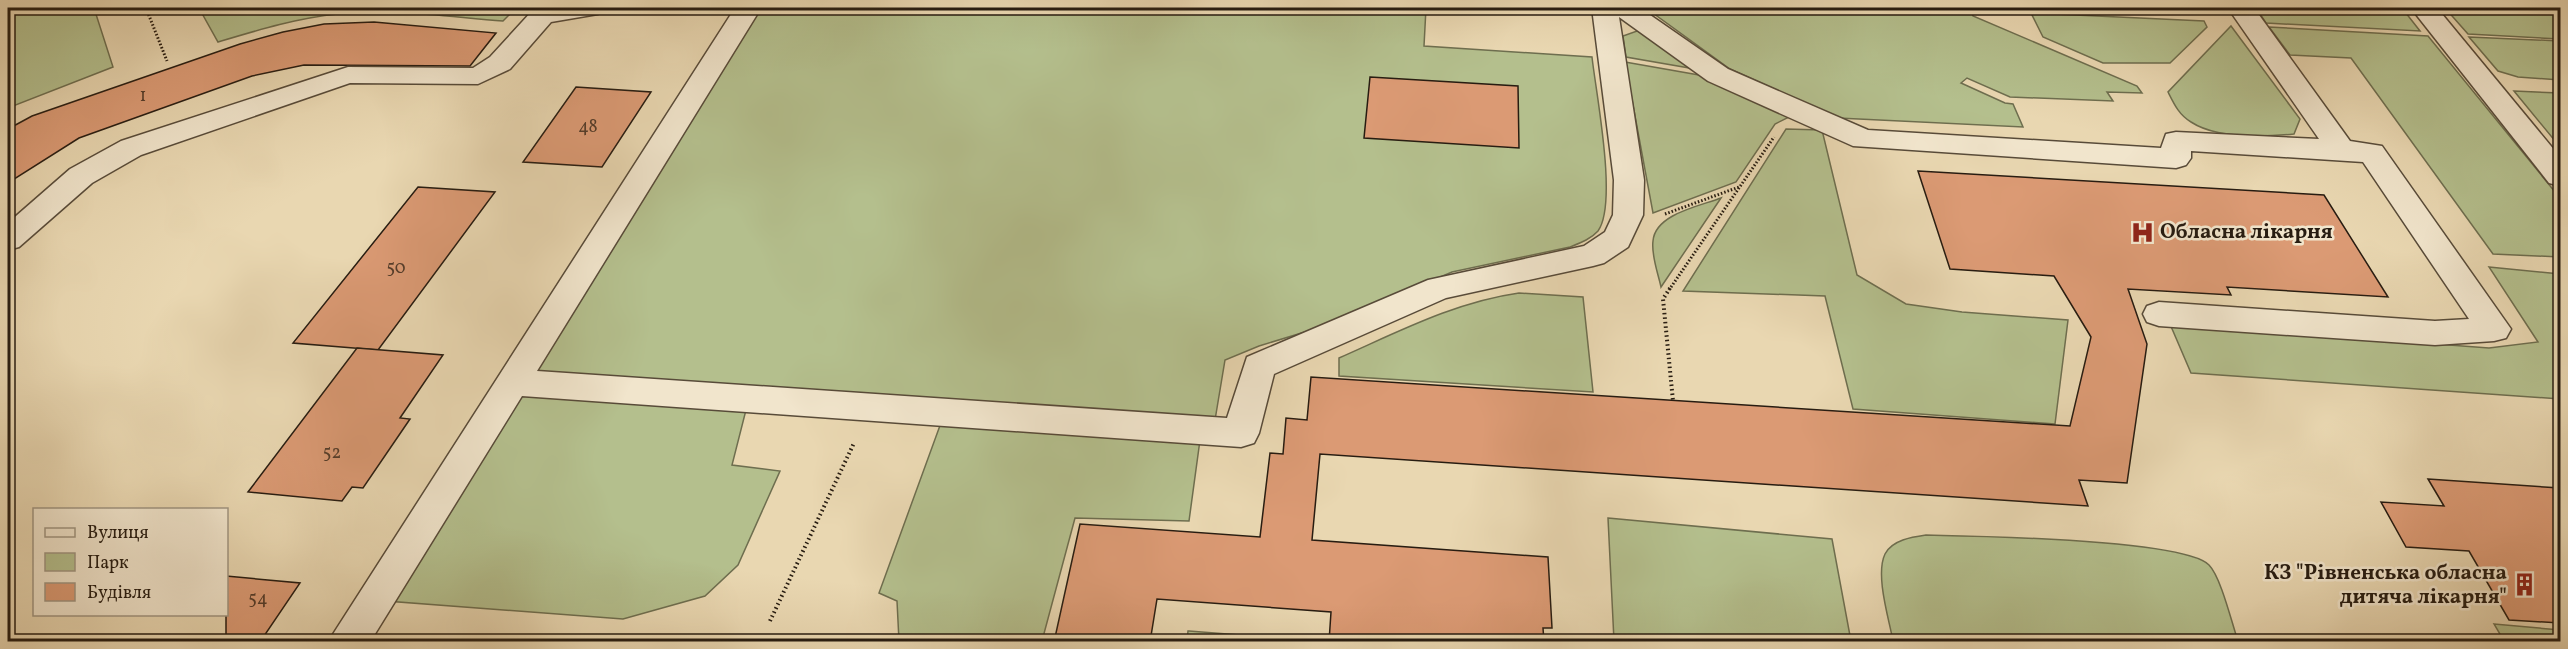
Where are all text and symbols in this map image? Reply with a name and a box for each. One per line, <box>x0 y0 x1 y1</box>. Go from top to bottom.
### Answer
house number: 1 <box>140 84 146 109</box>
house number: 48 <box>578 115 598 140</box>
place label: Обласна лікарня <box>2160 218 2333 247</box>
hospital icon: Обласна лікарня <box>2129 219 2155 245</box>
house number: 50 <box>386 256 406 281</box>
house number: 52 <box>323 441 341 466</box>
legend <box>33 508 228 616</box>
text: Вулиця <box>87 521 149 546</box>
text: Парк <box>87 551 129 576</box>
place label: КЗ "Рівненська обласна дитяча лікарня" <box>2264 559 2507 612</box>
building icon: КЗ "Рівненська обласна дитяча лікарня" <box>2512 572 2538 598</box>
text: Будівля <box>87 581 151 606</box>
house number: 54 <box>248 587 268 612</box>

